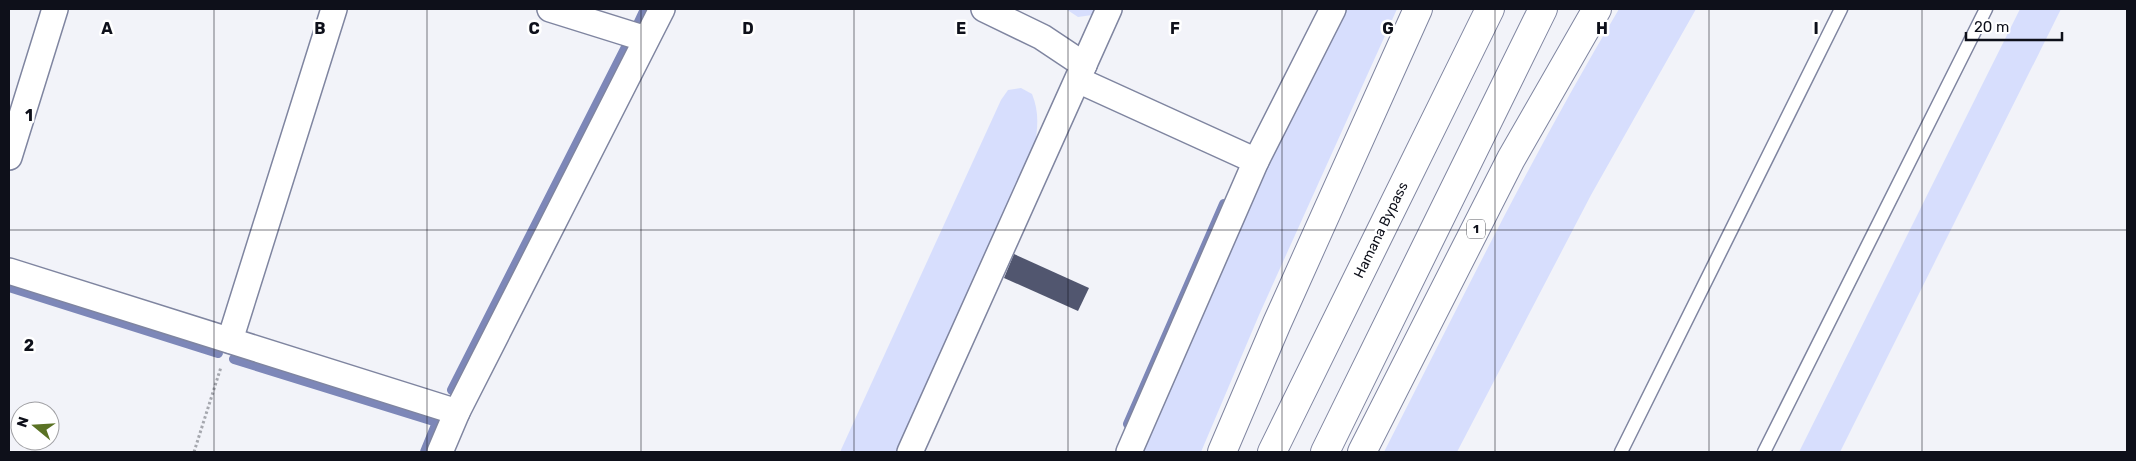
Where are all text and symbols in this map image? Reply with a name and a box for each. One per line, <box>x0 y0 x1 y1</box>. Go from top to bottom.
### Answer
scale bar <box>1966 10 2062 42</box>
text: 20 m <box>1974 18 2009 36</box>
text: A <box>101 19 113 38</box>
text: B <box>314 19 326 38</box>
text: C <box>528 19 540 38</box>
text: D <box>742 19 754 38</box>
text: E <box>956 19 966 38</box>
text: F <box>1170 19 1180 38</box>
text: G <box>1382 19 1394 38</box>
text: H <box>1596 19 1608 38</box>
text: I <box>1813 19 1819 38</box>
text: 1 <box>25 106 33 125</box>
street label: Hamana Bypass <box>1350 179 1412 281</box>
road number: 1 <box>1467 220 1485 238</box>
text: 2 <box>24 336 34 355</box>
north arrow <box>10 401 60 451</box>
text: N <box>13 415 33 430</box>

